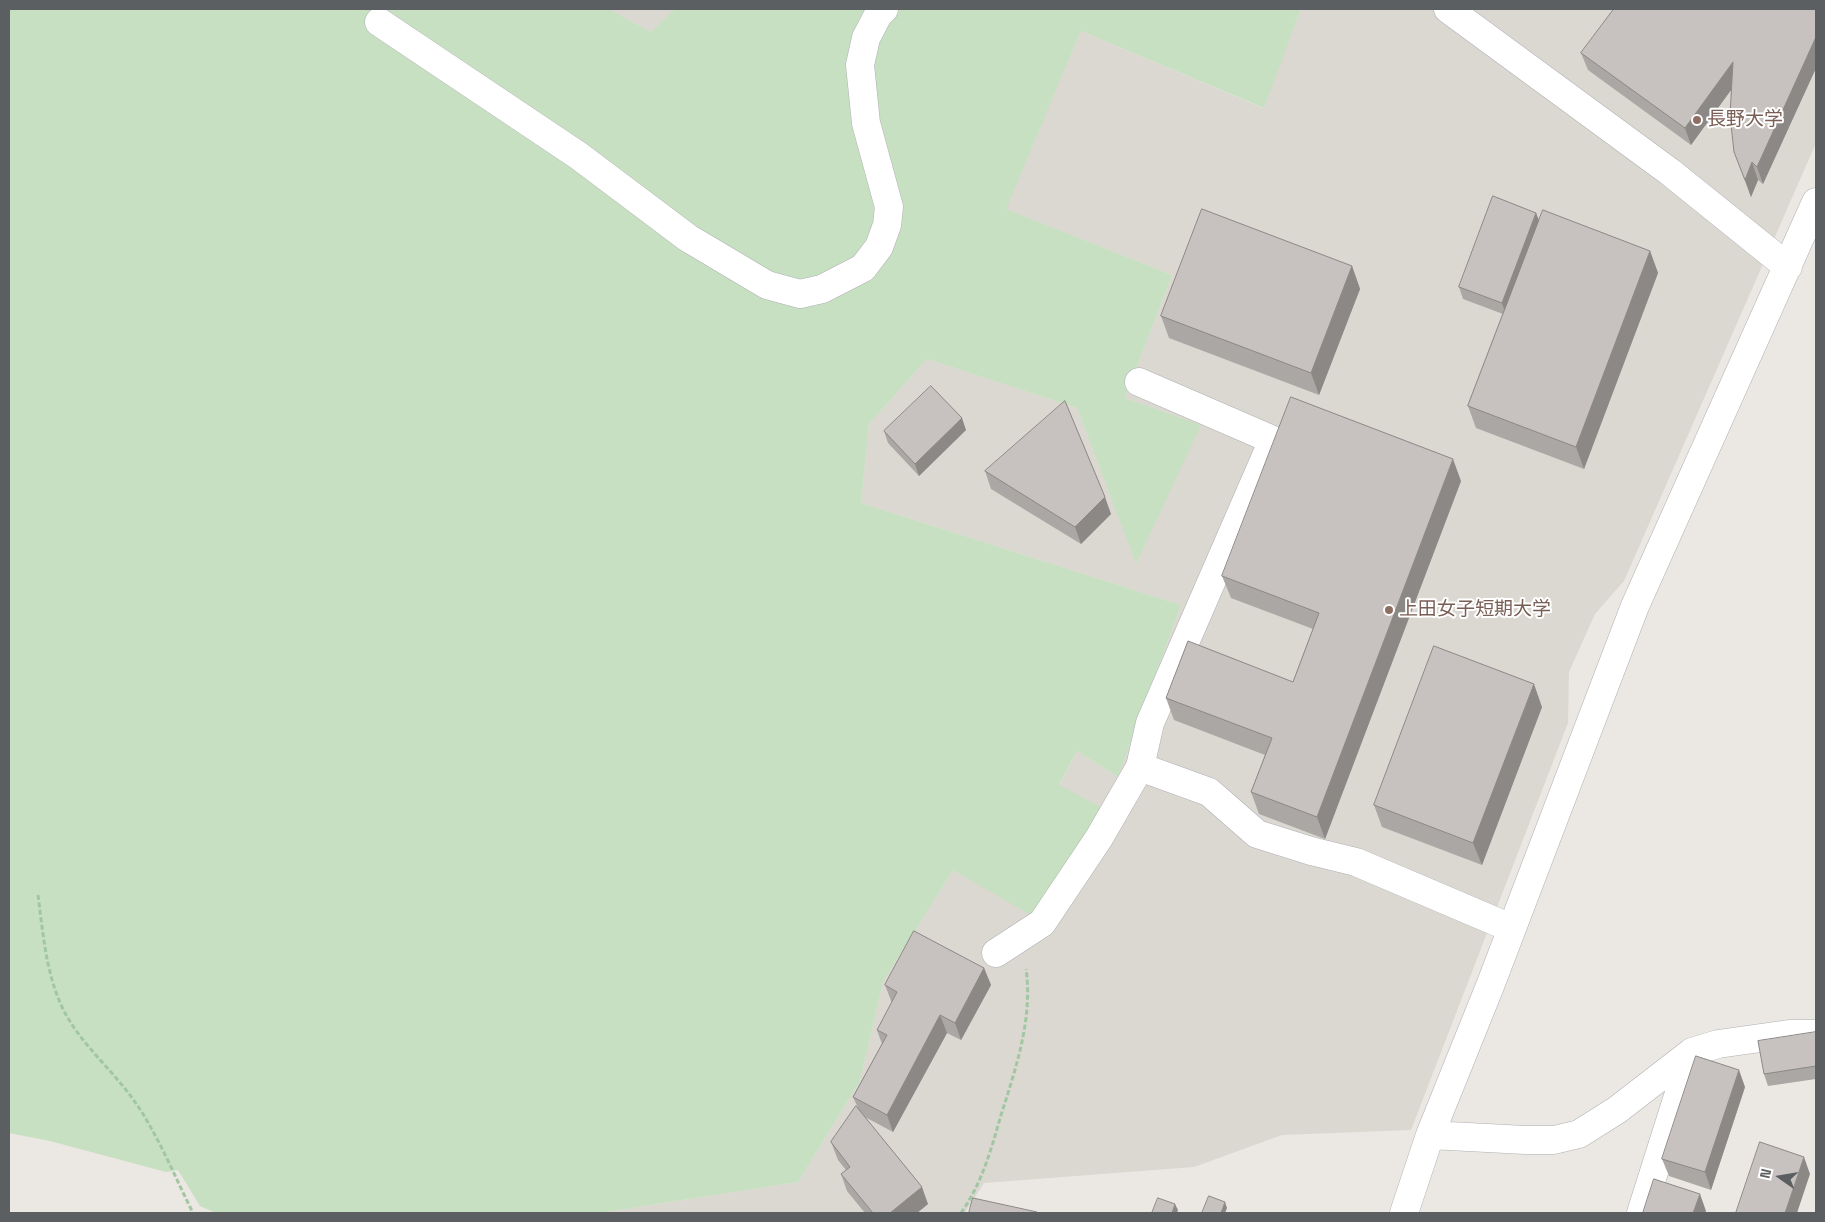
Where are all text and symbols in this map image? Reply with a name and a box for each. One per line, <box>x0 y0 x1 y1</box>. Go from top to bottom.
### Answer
place label: 長野大学 <box>1707 109 1783 131</box>
marker: 長野大学 <box>1691 114 1703 126</box>
place label: 上田女子短期大学 <box>1399 599 1551 621</box>
marker: 上田女子短期大学 <box>1383 604 1395 616</box>
north arrow <box>1755 1152 1805 1202</box>
text: N <box>1756 1167 1775 1180</box>

